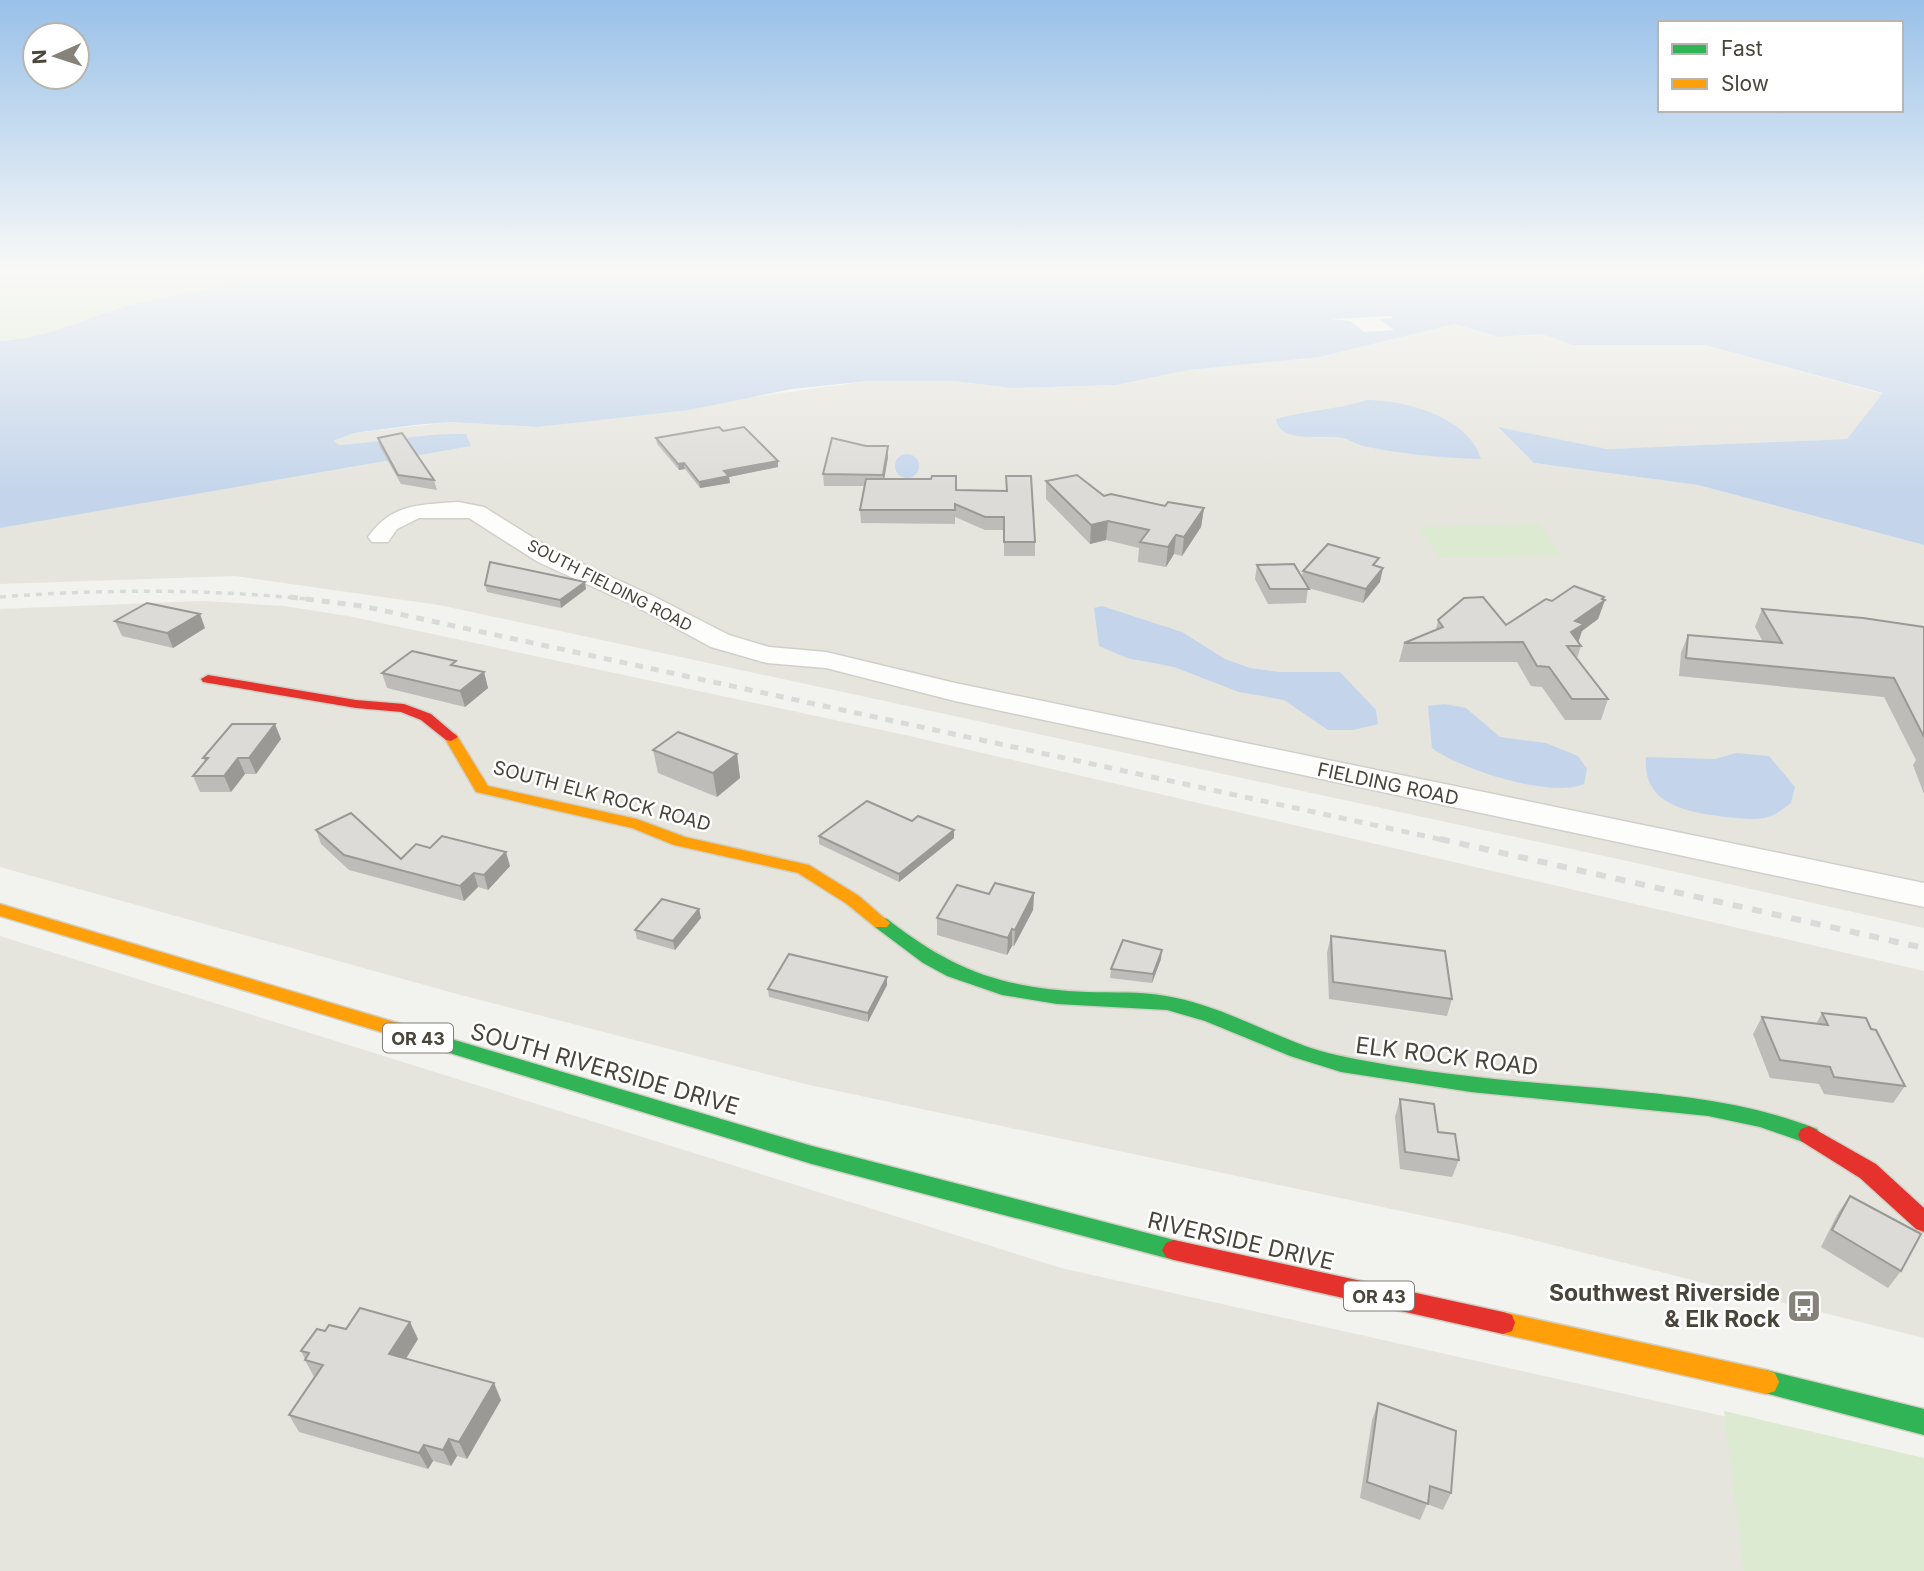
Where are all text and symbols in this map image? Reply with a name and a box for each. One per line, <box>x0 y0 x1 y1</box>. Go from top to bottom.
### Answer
north arrow <box>21 21 91 91</box>
legend <box>1658 21 1903 112</box>
text: Fast <box>1721 36 1763 61</box>
text: N <box>28 49 51 65</box>
text: Slow <box>1721 71 1769 96</box>
street label: SOUTH FIELDING ROAD <box>524 535 696 635</box>
street label: SOUTH ELK ROCK ROAD <box>491 756 713 836</box>
street label: FIELDING ROAD <box>1315 758 1461 810</box>
street label: SOUTH RIVERSIDE DRIVE <box>467 1017 743 1121</box>
road number: OR 43 <box>383 1023 453 1052</box>
street label: ELK ROCK ROAD <box>1354 1031 1540 1081</box>
street label: RIVERSIDE DRIVE <box>1145 1206 1337 1276</box>
place label: Southwest Riverside & Elk Rock <box>1549 1279 1781 1333</box>
road number: OR 43 <box>1344 1282 1414 1310</box>
bus stop icon: Southwest Riverside & Elk Rock <box>1785 1287 1823 1325</box>

